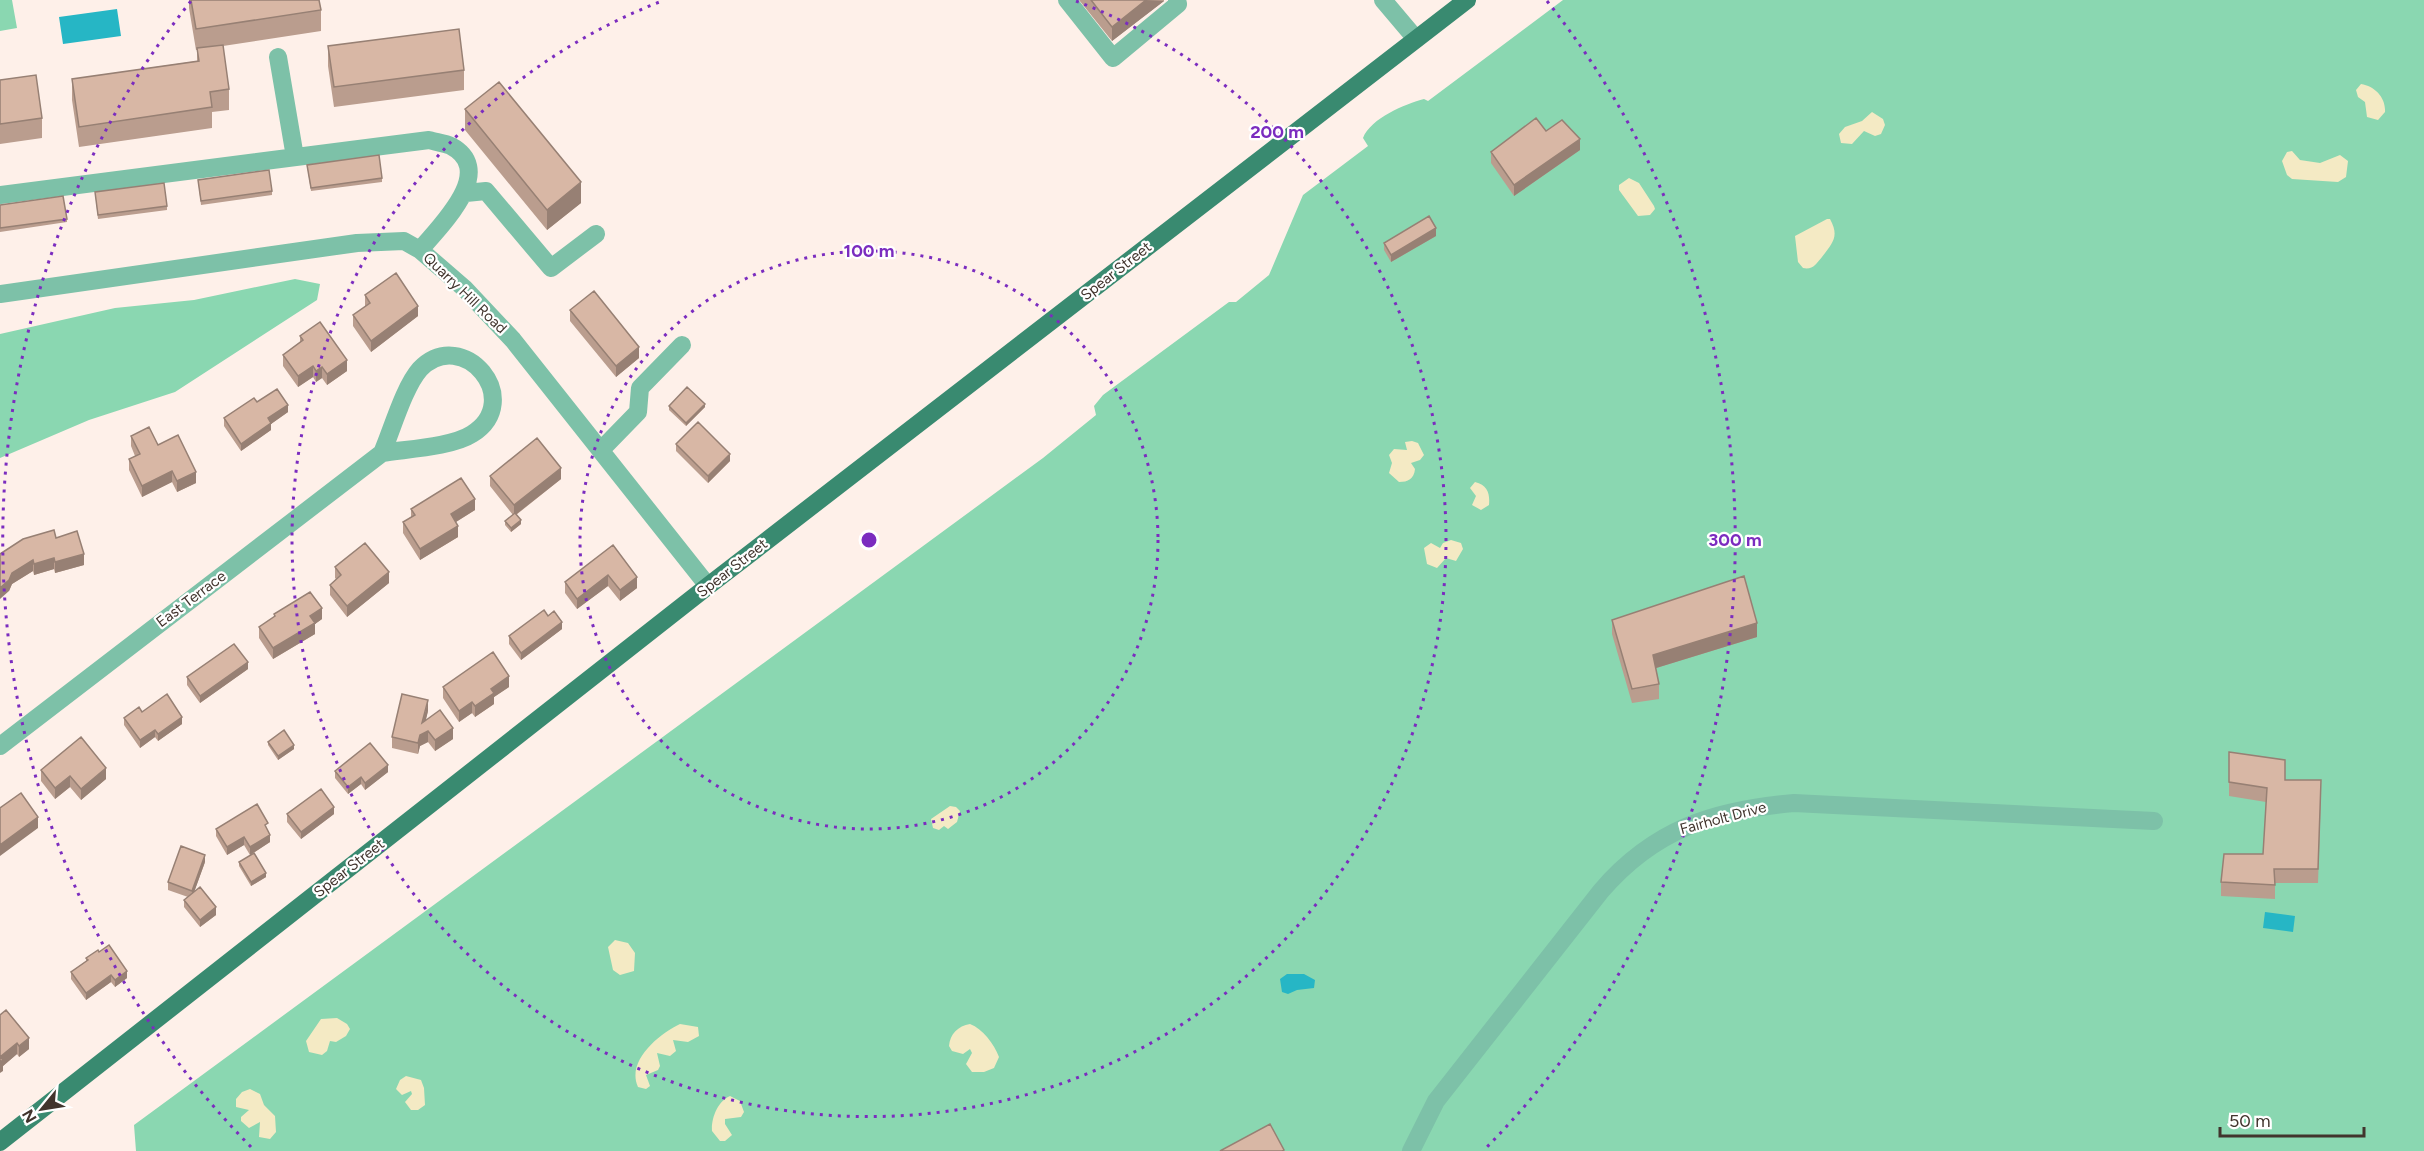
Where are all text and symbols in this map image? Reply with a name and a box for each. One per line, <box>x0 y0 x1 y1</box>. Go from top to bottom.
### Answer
text: 200 m <box>1250 121 1304 143</box>
street label: Spear Street <box>1077 238 1155 304</box>
text: 100 m <box>844 240 894 262</box>
street label: Quarry Hill Road <box>420 249 510 337</box>
text: 300 m <box>1708 529 1762 551</box>
centre of rings <box>859 530 879 550</box>
street label: Spear Street <box>693 535 771 601</box>
street label: East Terrace <box>153 567 229 631</box>
street label: Fairholt Drive <box>1678 798 1768 838</box>
street label: Spear Street <box>310 835 388 901</box>
north arrow <box>12 1079 72 1139</box>
scale bar <box>2220 1100 2364 1138</box>
text: N <box>18 1106 41 1126</box>
text: 50 m <box>2229 1110 2271 1132</box>

